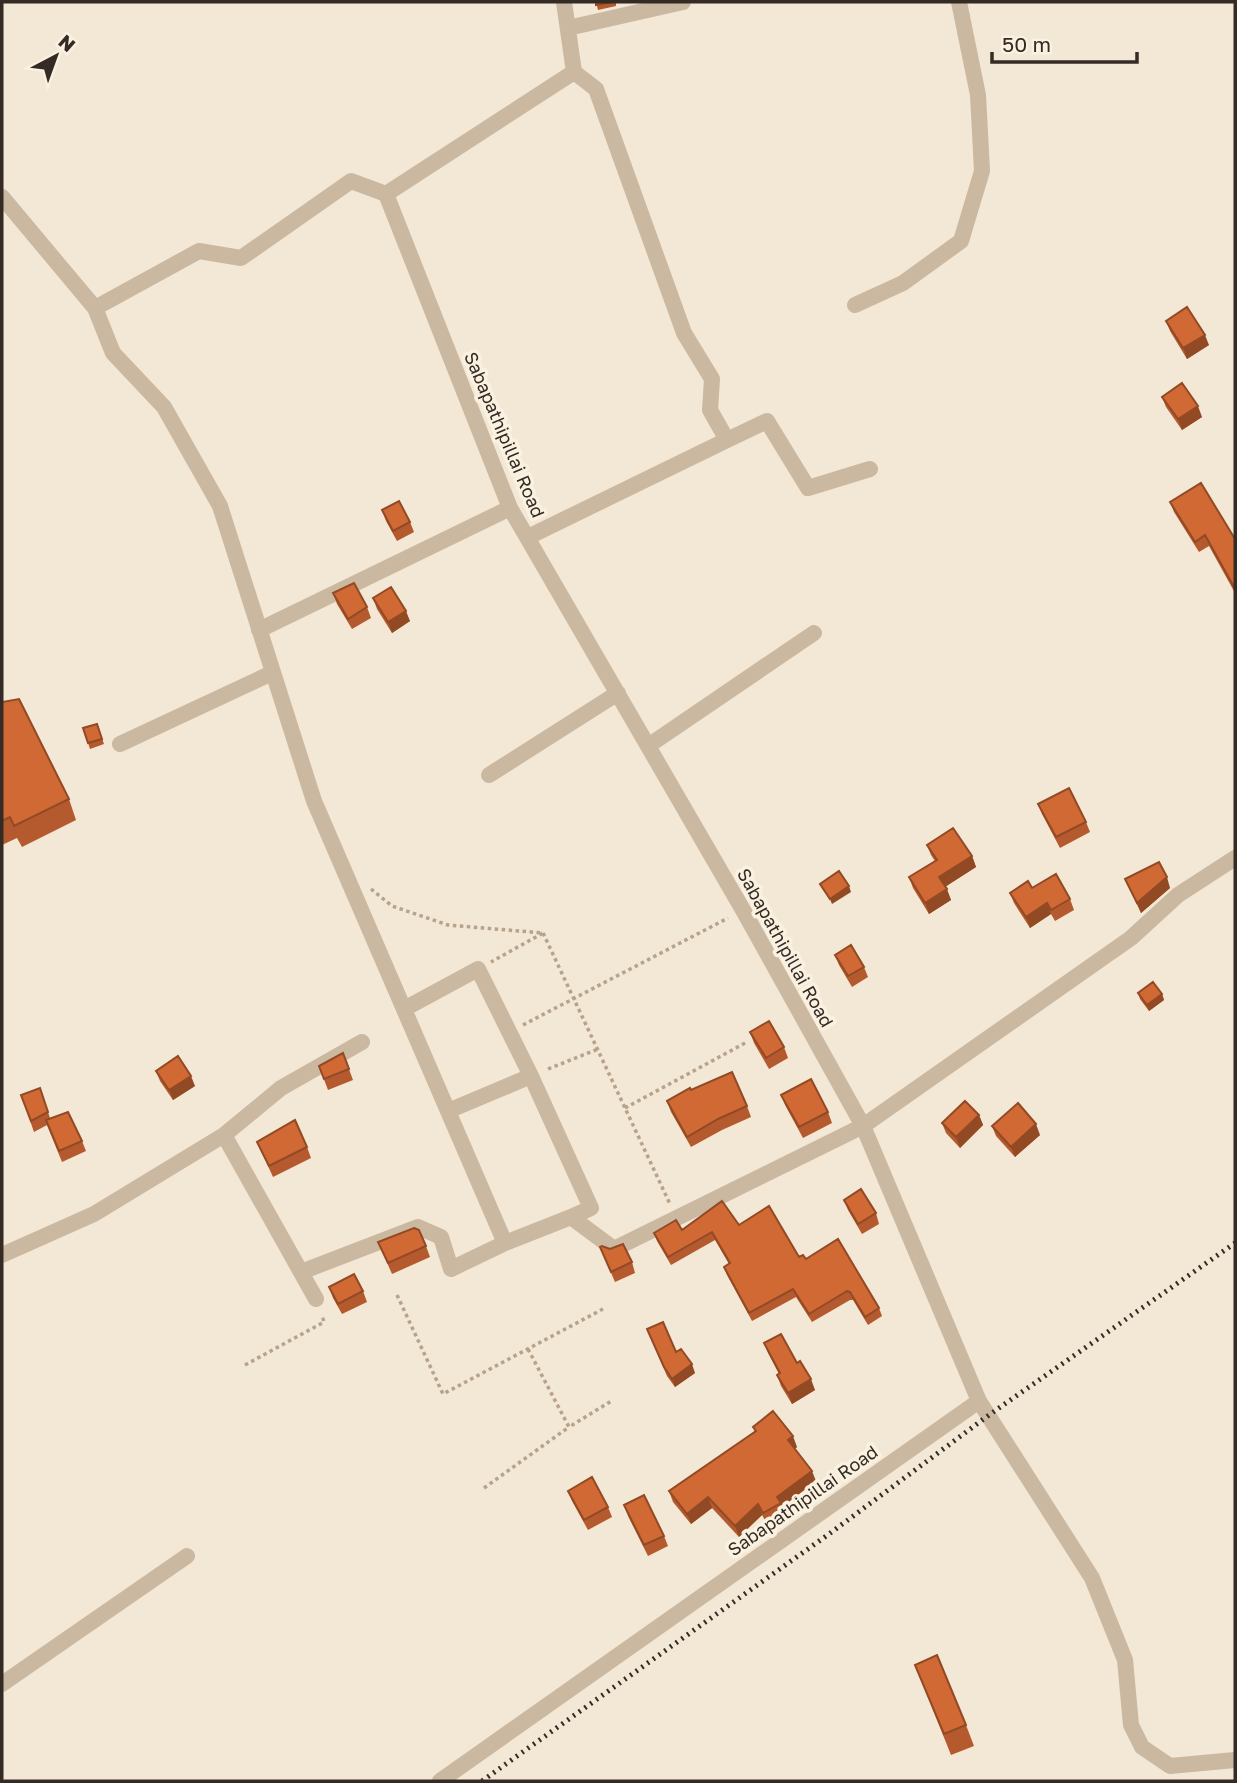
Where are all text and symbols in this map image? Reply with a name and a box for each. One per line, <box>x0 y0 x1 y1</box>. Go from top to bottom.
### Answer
north arrow <box>21 21 91 91</box>
scale bar <box>992 21 1137 65</box>
text: N <box>54 29 80 56</box>
text: 50 m <box>1002 31 1051 57</box>
street label: Sabapathipillai Road <box>460 348 550 521</box>
street label: Sabapathipillai Road <box>733 864 839 1031</box>
street label: Sabapathipillai Road <box>723 1440 882 1560</box>

